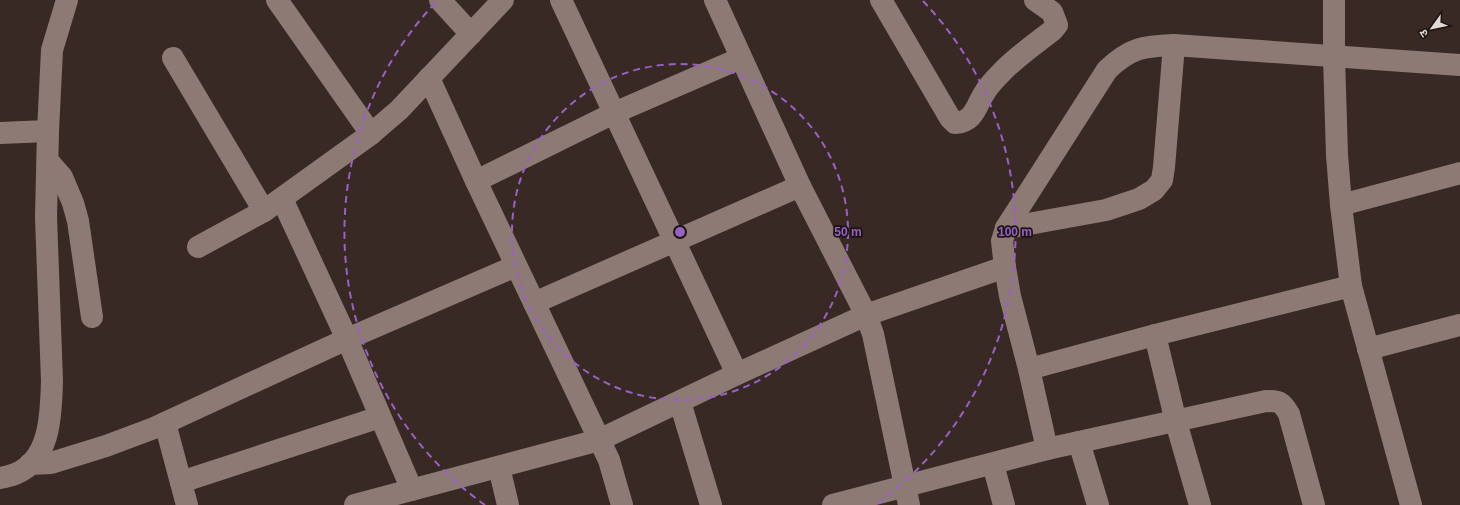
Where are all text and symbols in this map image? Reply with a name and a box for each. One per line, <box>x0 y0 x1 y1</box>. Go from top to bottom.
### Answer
north arrow <box>1412 8 1452 48</box>
text: उ <box>1417 27 1430 39</box>
centre of rings <box>673 225 687 239</box>
text: 50 m <box>834 225 862 239</box>
text: 100 m <box>998 225 1032 239</box>

